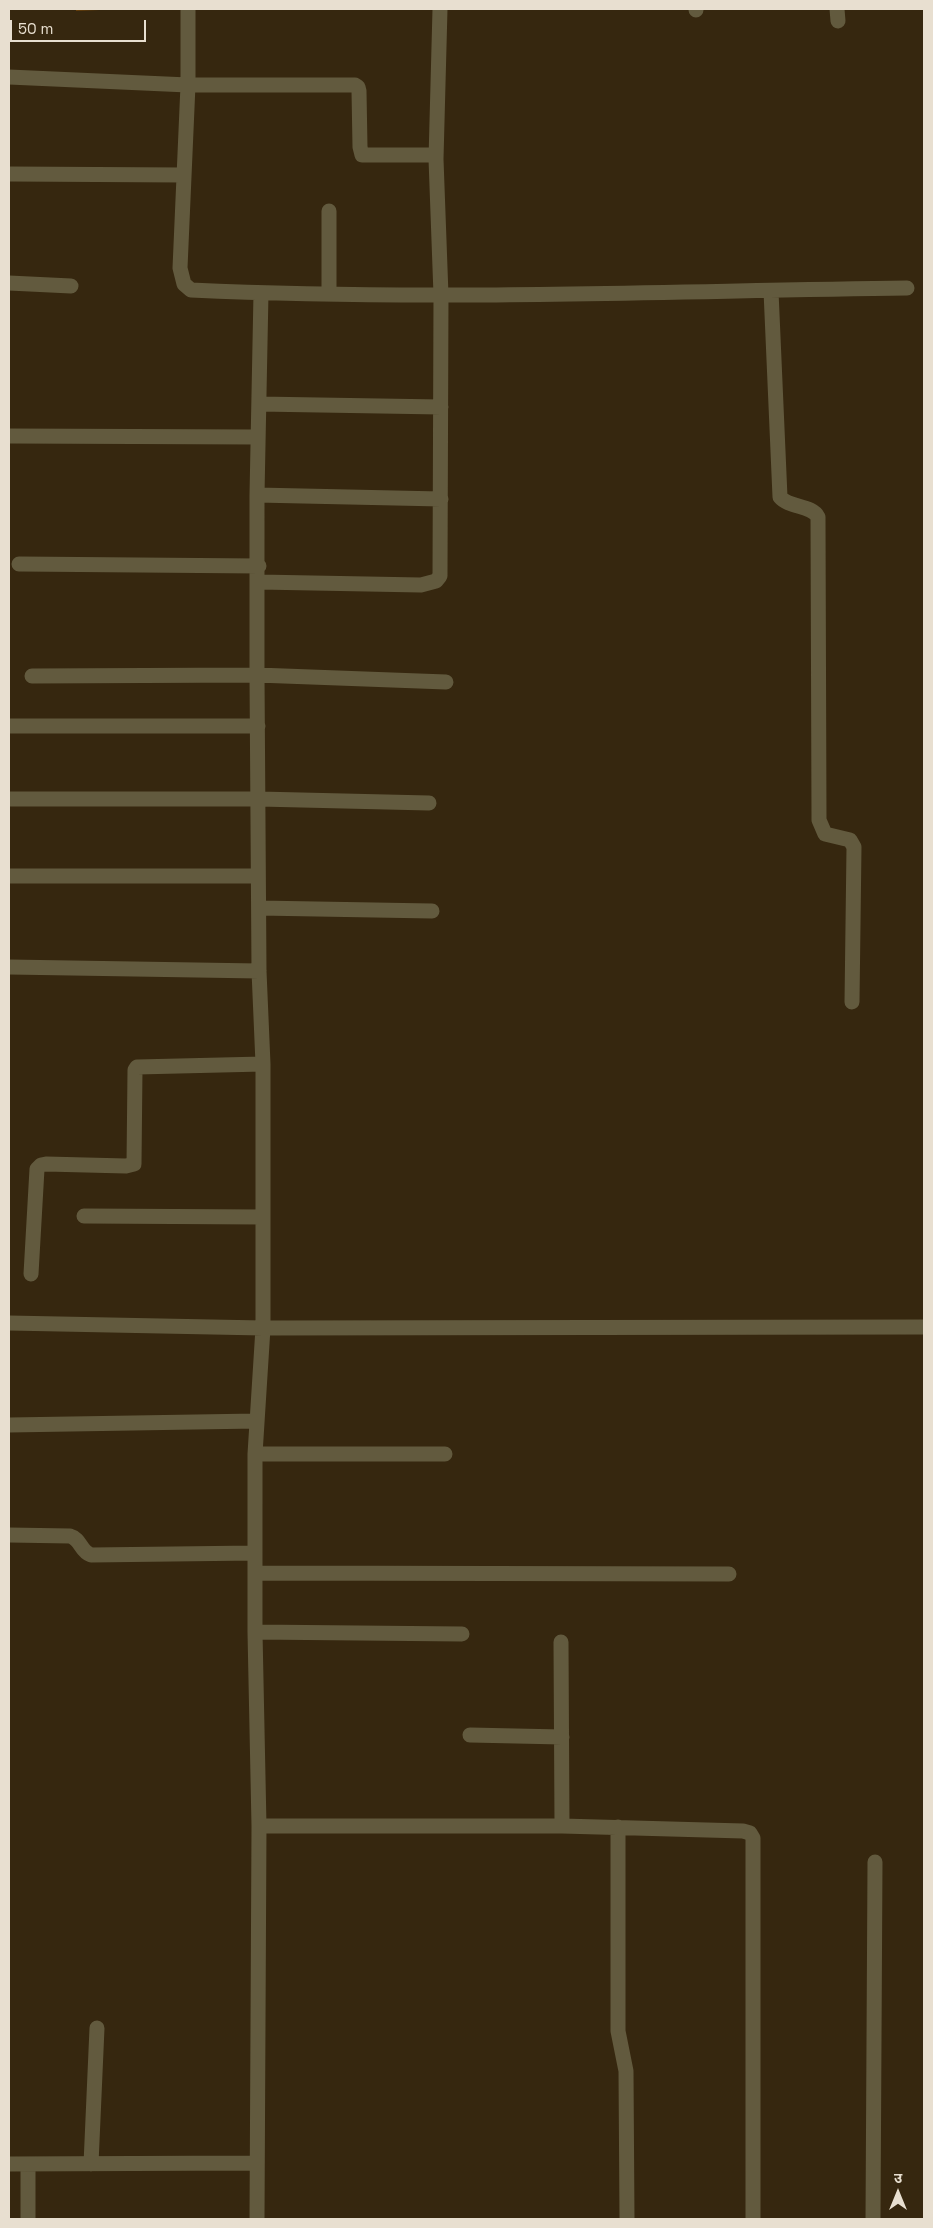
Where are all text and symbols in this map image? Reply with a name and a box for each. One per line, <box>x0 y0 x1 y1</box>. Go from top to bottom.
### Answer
scale bar <box>12 10 149 42</box>
text: 50 m <box>18 19 53 38</box>
north arrow <box>873 2168 923 2218</box>
text: उ <box>894 2169 902 2187</box>

